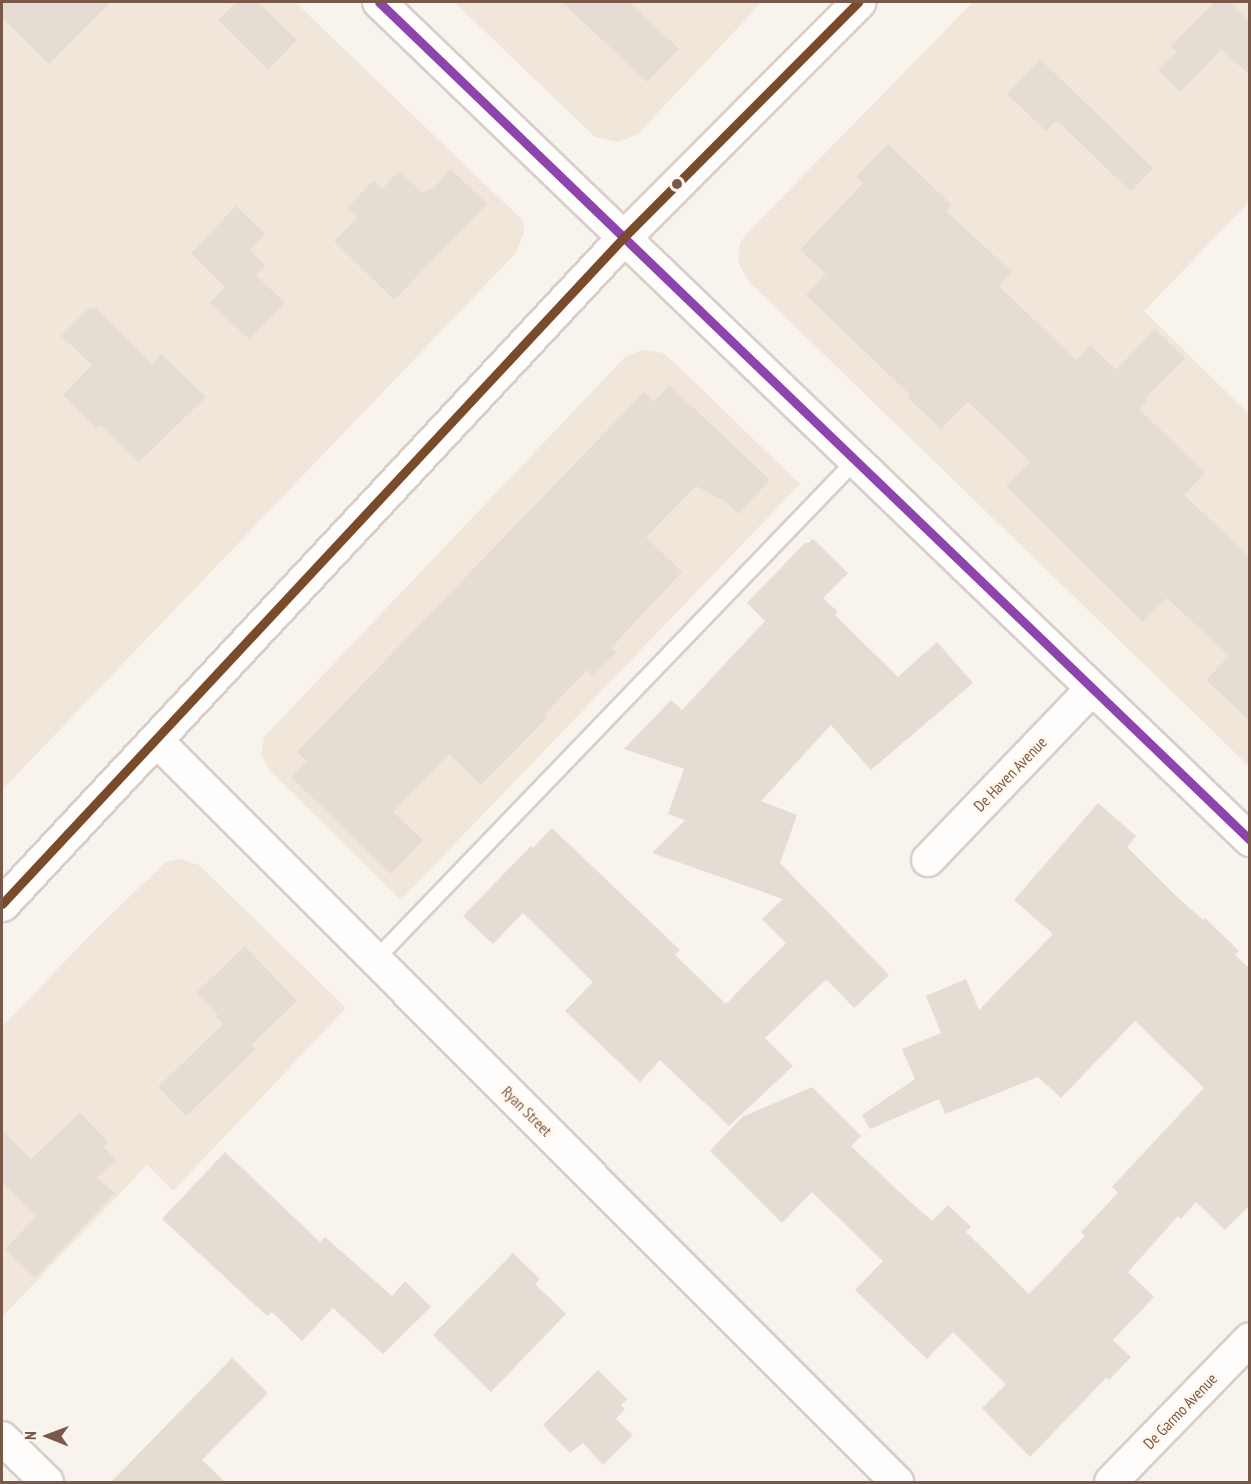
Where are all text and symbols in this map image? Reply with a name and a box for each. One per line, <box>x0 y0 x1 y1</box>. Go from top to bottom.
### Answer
unlabelled marker <box>671 178 683 190</box>
street label: De Haven Avenue <box>969 732 1051 816</box>
street label: Ryan Street <box>498 1082 556 1140</box>
street label: De Garmo Avenue <box>1139 1369 1221 1453</box>
north arrow <box>18 1406 78 1466</box>
text: N <box>20 1431 40 1440</box>

